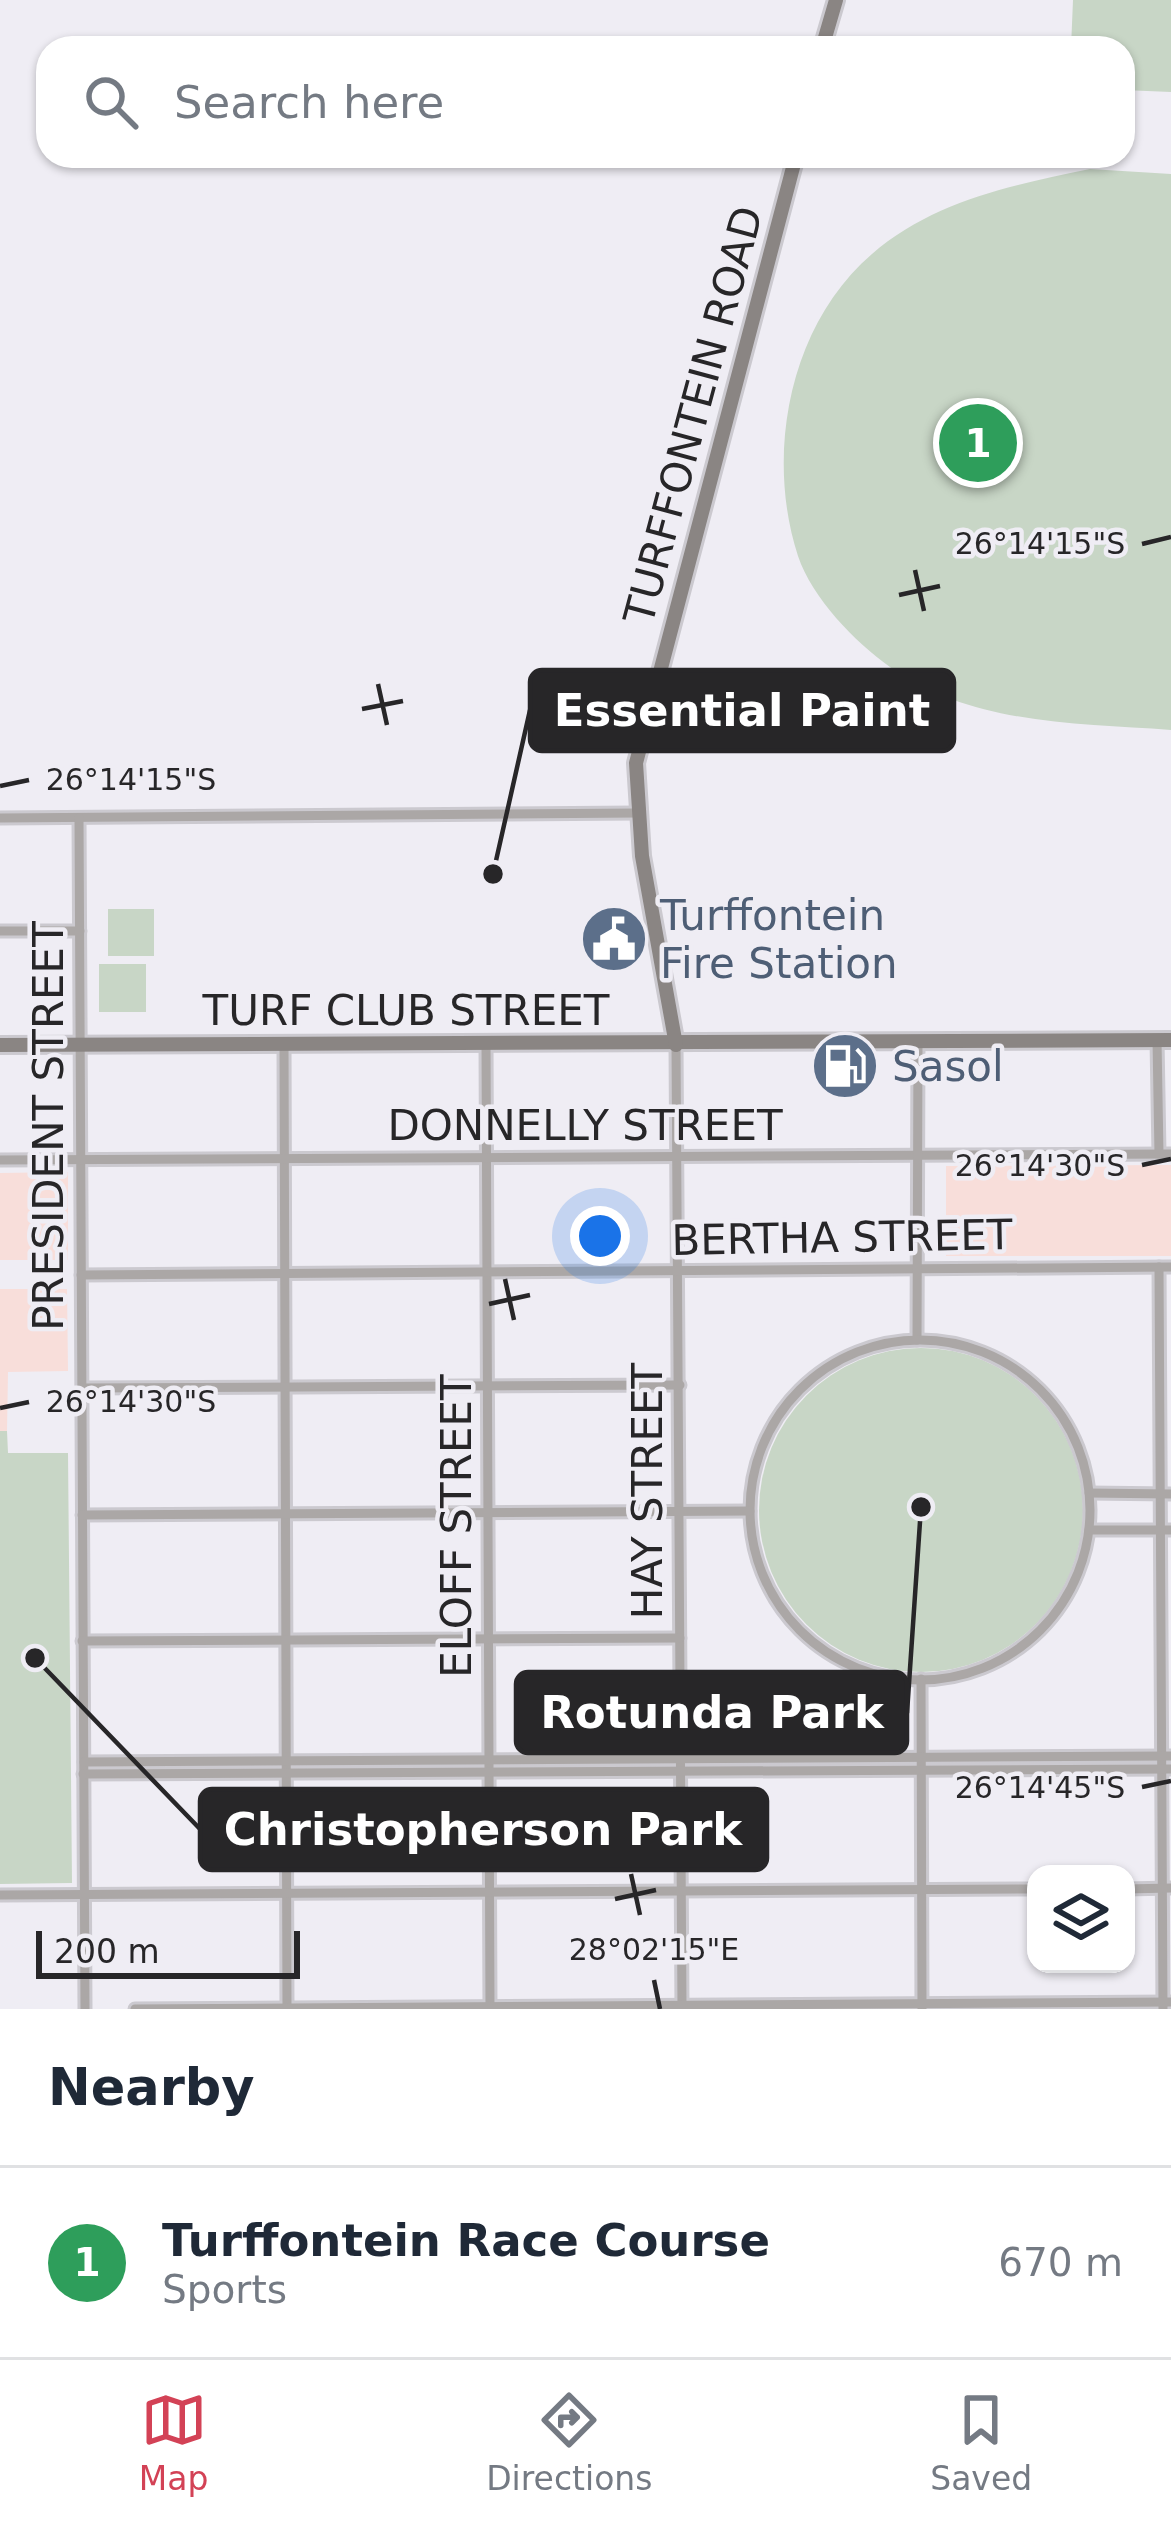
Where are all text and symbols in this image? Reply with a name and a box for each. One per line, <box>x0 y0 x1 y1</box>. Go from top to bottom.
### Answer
search box <box>36 36 1135 168</box>
icon: search <box>78 69 144 135</box>
text: Search here <box>174 76 444 129</box>
street label: TURFFONTEIN ROAD <box>614 201 773 630</box>
pin: 1 <box>939 398 1017 488</box>
text: 26°14'15"S <box>955 526 1125 561</box>
callout: Essential Paint <box>530 670 954 751</box>
text: Essential Paint <box>554 684 930 737</box>
text: 26°14'15"S <box>46 762 216 797</box>
place label: Turffontein Fire Station <box>659 891 898 988</box>
public building icon: Turffontein Fire Station <box>579 904 649 974</box>
street label: PRESIDENT STREET <box>24 921 73 1331</box>
street label: TURF CLUB STREET <box>202 986 610 1035</box>
fuel station icon: Sasol <box>810 1031 880 1101</box>
place label: Sasol <box>892 1042 1004 1091</box>
street label: DONNELLY STREET <box>387 1101 783 1150</box>
text: 26°14'30"S <box>955 1148 1125 1183</box>
your location <box>570 1206 630 1266</box>
street label: BERTHA STREET <box>671 1210 1013 1265</box>
street label: HAY STREET <box>623 1363 672 1619</box>
street label: ELOFF STREET <box>432 1374 481 1678</box>
text: 26°14'30"S <box>46 1384 216 1419</box>
callout: Rotunda Park <box>516 1672 907 1753</box>
text: Rotunda Park <box>540 1686 885 1739</box>
text: 26°14'45"S <box>955 1770 1125 1805</box>
callout: Christopherson Park <box>200 1789 767 1870</box>
text: Christopherson Park <box>224 1803 743 1856</box>
map controls <box>1027 1865 1135 1973</box>
button: layers <box>1027 1865 1135 1973</box>
scale bar <box>36 1925 300 1978</box>
text: 200 m <box>54 1932 160 1971</box>
text: 28°02'15"E <box>569 1932 739 1967</box>
text: Nearby <box>48 2058 255 2117</box>
text: Turffontein Race Course <box>162 2214 770 2267</box>
text: 1 <box>73 2240 101 2285</box>
text: 670 m <box>998 2240 1123 2285</box>
text: Sports <box>162 2267 287 2312</box>
tab: Map <box>139 2387 209 2498</box>
tab: Directions <box>486 2387 652 2498</box>
tab: Saved <box>930 2387 1032 2498</box>

